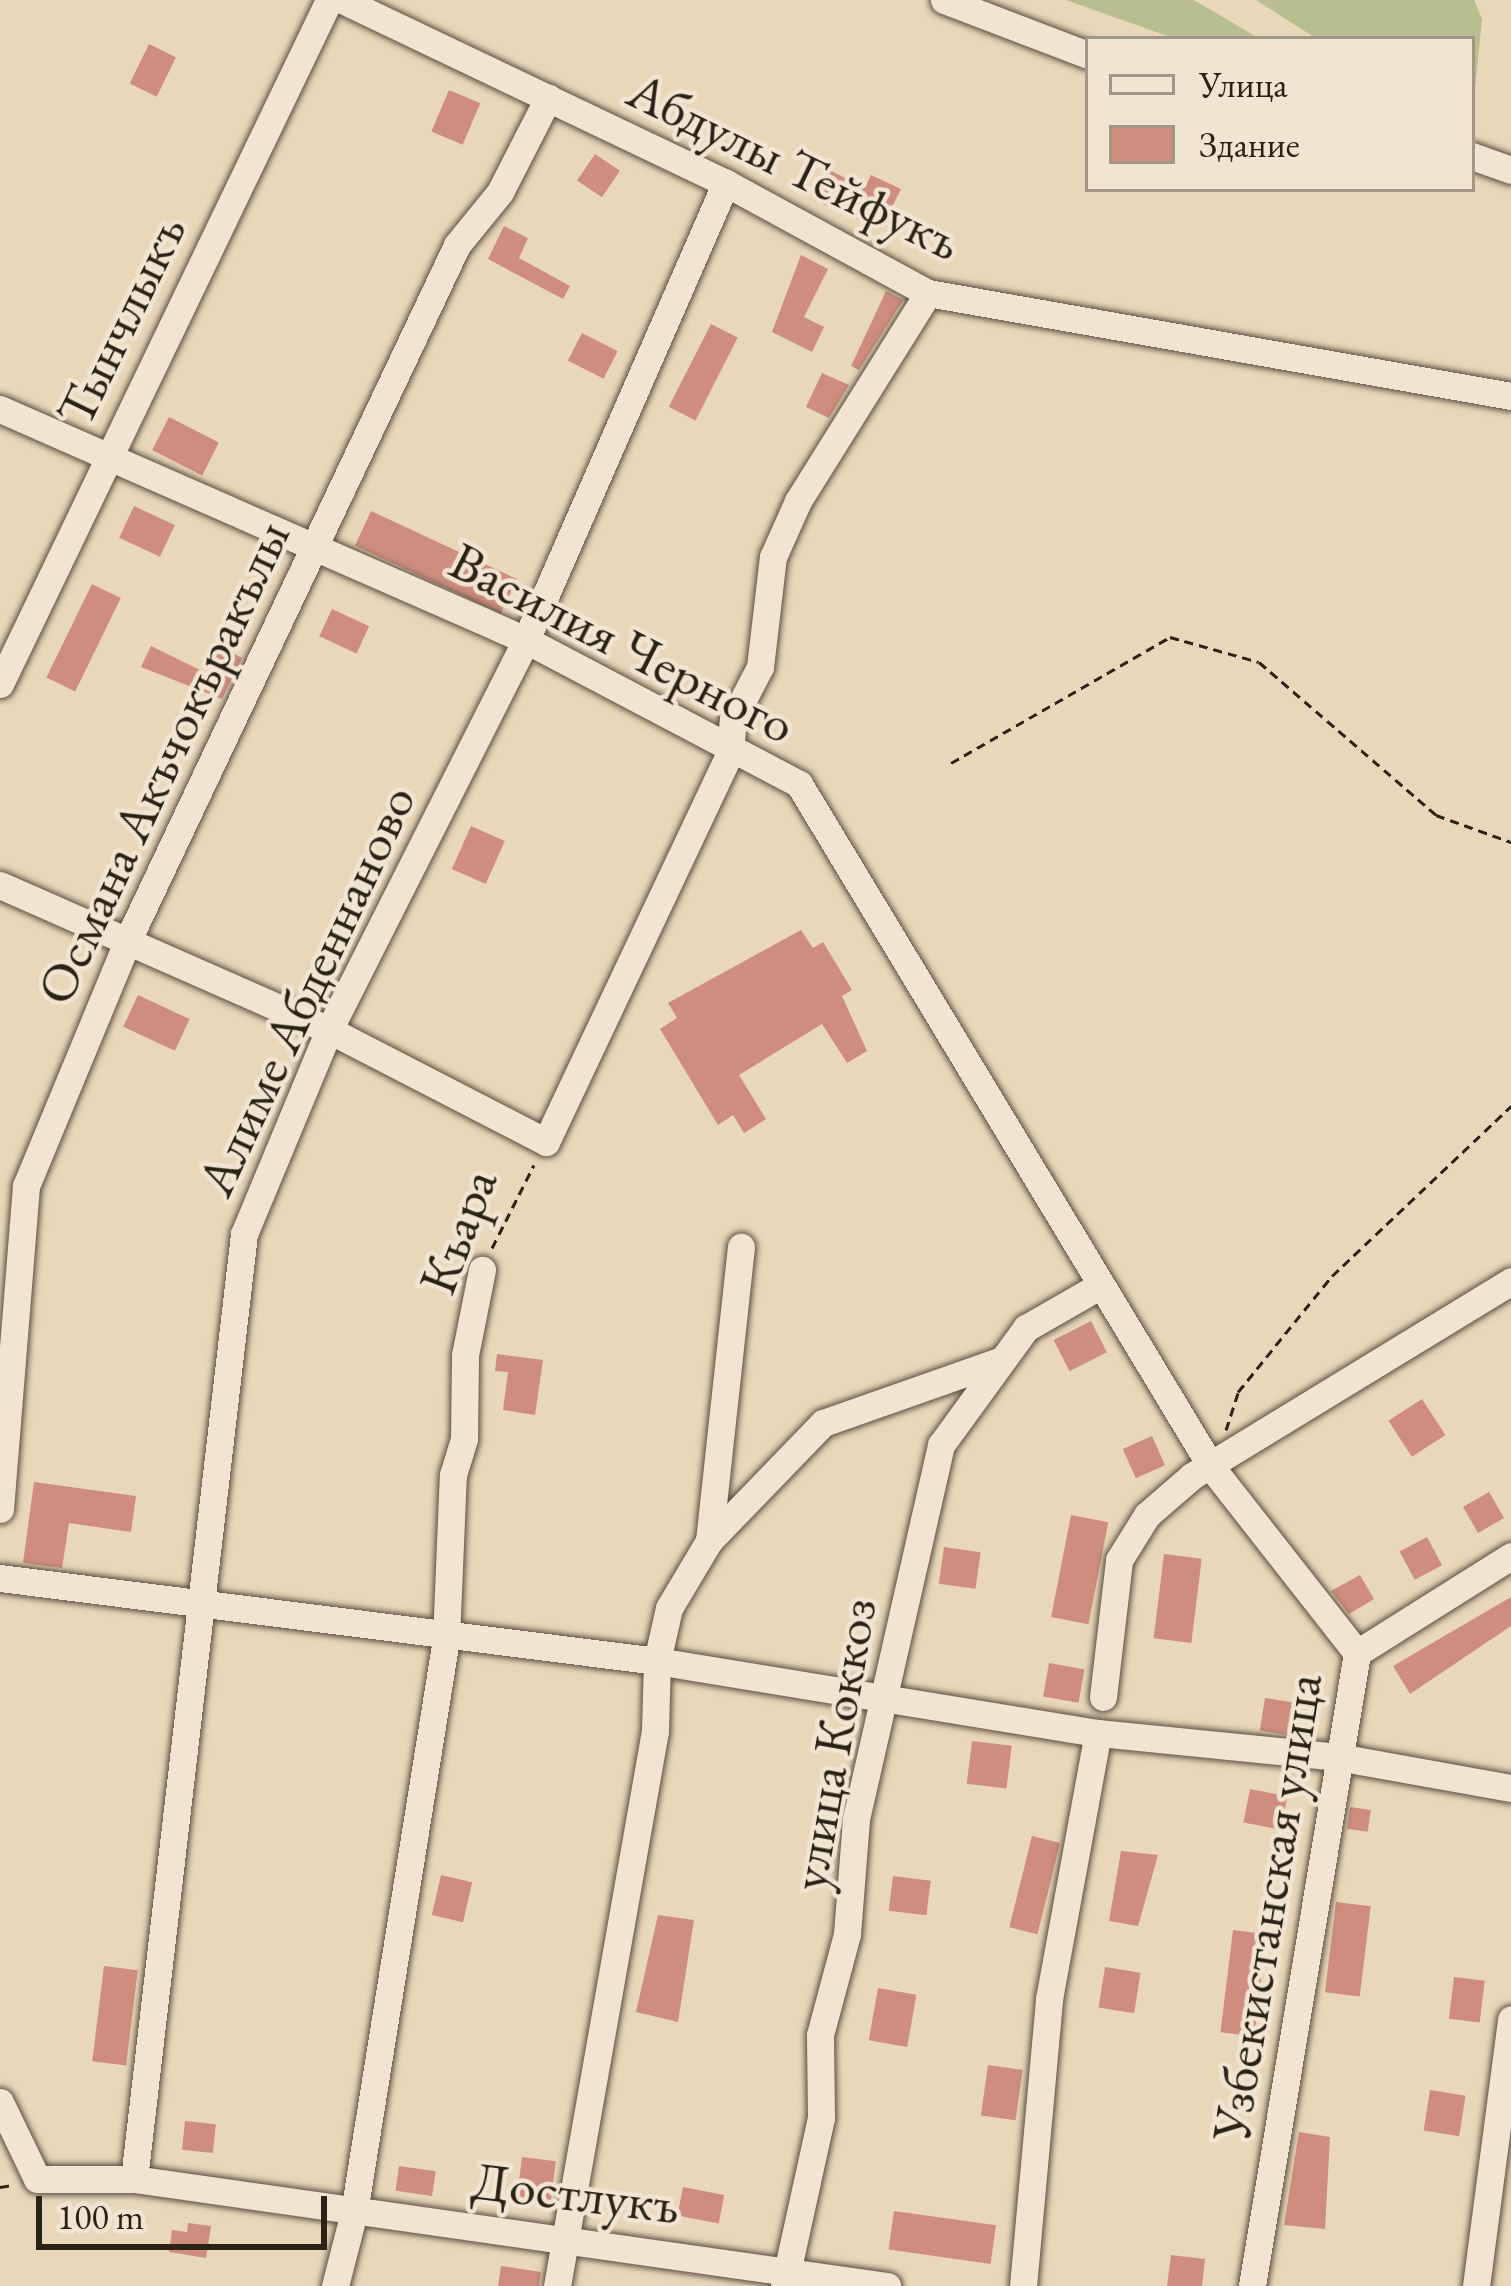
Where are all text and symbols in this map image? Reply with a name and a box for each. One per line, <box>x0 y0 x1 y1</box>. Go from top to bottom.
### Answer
legend <box>1085 36 1475 192</box>
street label: Абдулы Тейфукъ <box>618 56 972 274</box>
text: Улица <box>1199 61 1288 108</box>
text: Здание <box>1199 121 1300 168</box>
street label: Тынчлыкъ <box>41 204 199 436</box>
street label: Османа Акъчокъракълы <box>21 510 303 1014</box>
street label: Василия Черного <box>440 527 806 757</box>
street label: Алиме Абденнаново <box>181 774 429 1206</box>
street label: Къара <box>404 1159 510 1303</box>
street label: улица Коккоз <box>774 1593 890 1895</box>
street label: Узбекистанская улица <box>1197 1668 1335 2146</box>
street label: Достлукъ <box>468 2147 684 2237</box>
scale bar <box>42 2172 333 2246</box>
text: 100 m <box>57 2193 144 2240</box>

